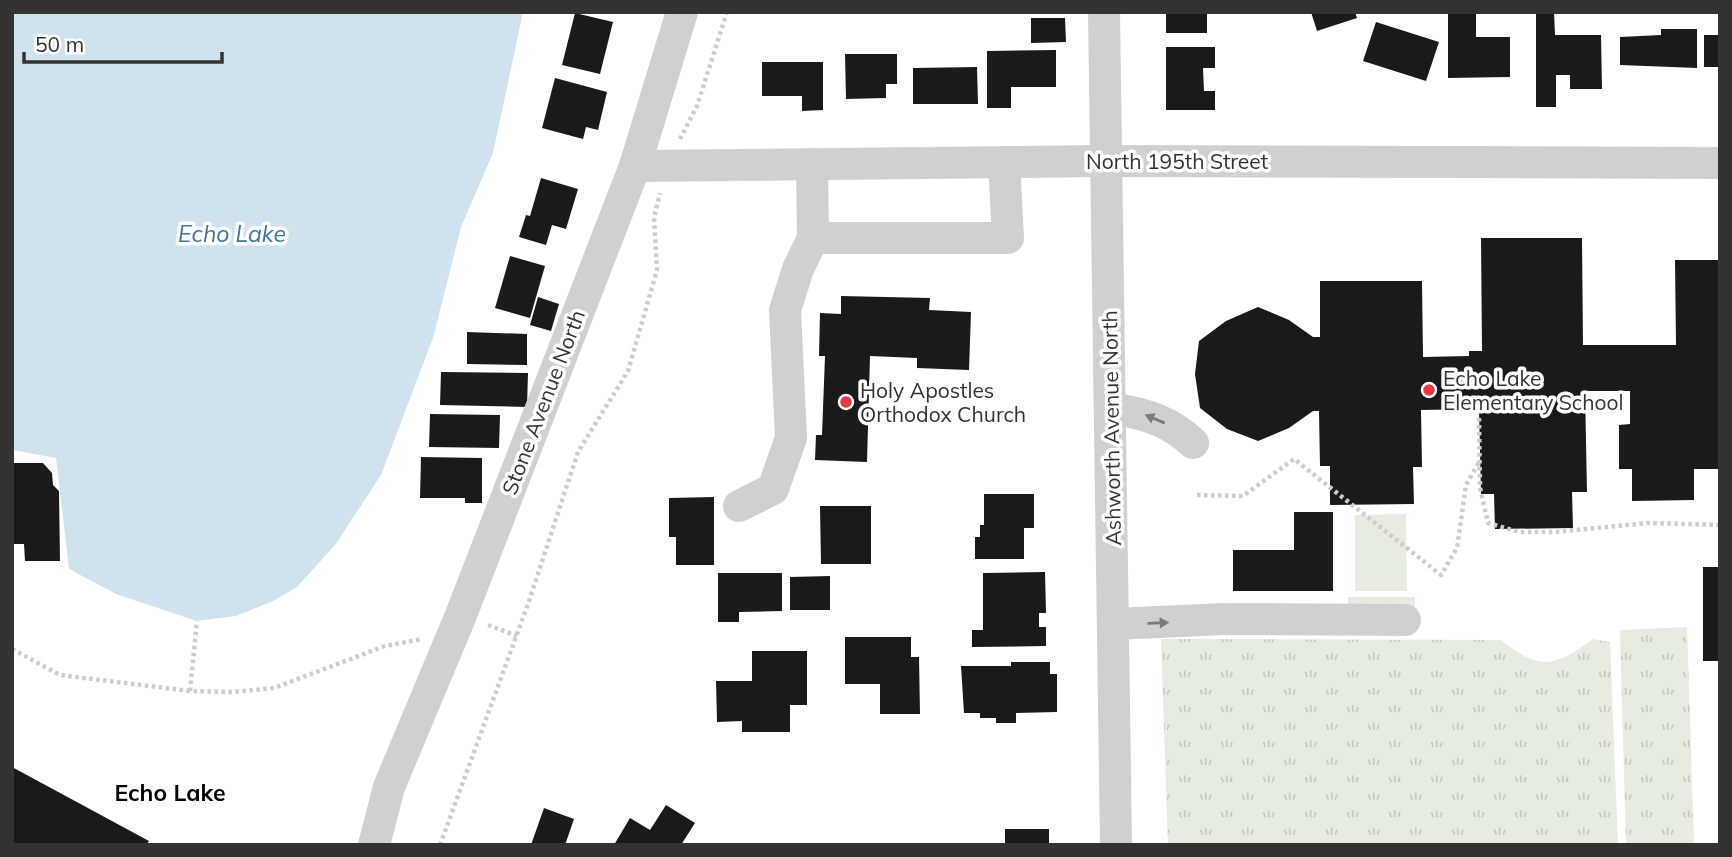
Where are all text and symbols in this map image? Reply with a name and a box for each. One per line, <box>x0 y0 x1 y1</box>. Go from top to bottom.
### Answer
scale bar <box>24 21 222 65</box>
text: 50 m <box>35 31 84 57</box>
street label: North 195th Street <box>1086 148 1268 174</box>
water label: Echo Lake <box>178 219 286 248</box>
street label: Stone Avenue North <box>496 306 590 498</box>
street label: Ashworth Avenue North <box>1096 310 1126 546</box>
place label: Echo Lake Elementary School <box>1443 365 1624 415</box>
place label: Holy Apostles Orthodox Church <box>860 377 1026 427</box>
marker: Echo Lake Elementary School <box>1421 382 1437 398</box>
marker: Holy Apostles Orthodox Church <box>838 394 854 410</box>
one-way arrow <box>1145 413 1166 424</box>
one-way arrow <box>1147 617 1169 629</box>
district label: Echo Lake <box>114 778 226 807</box>

